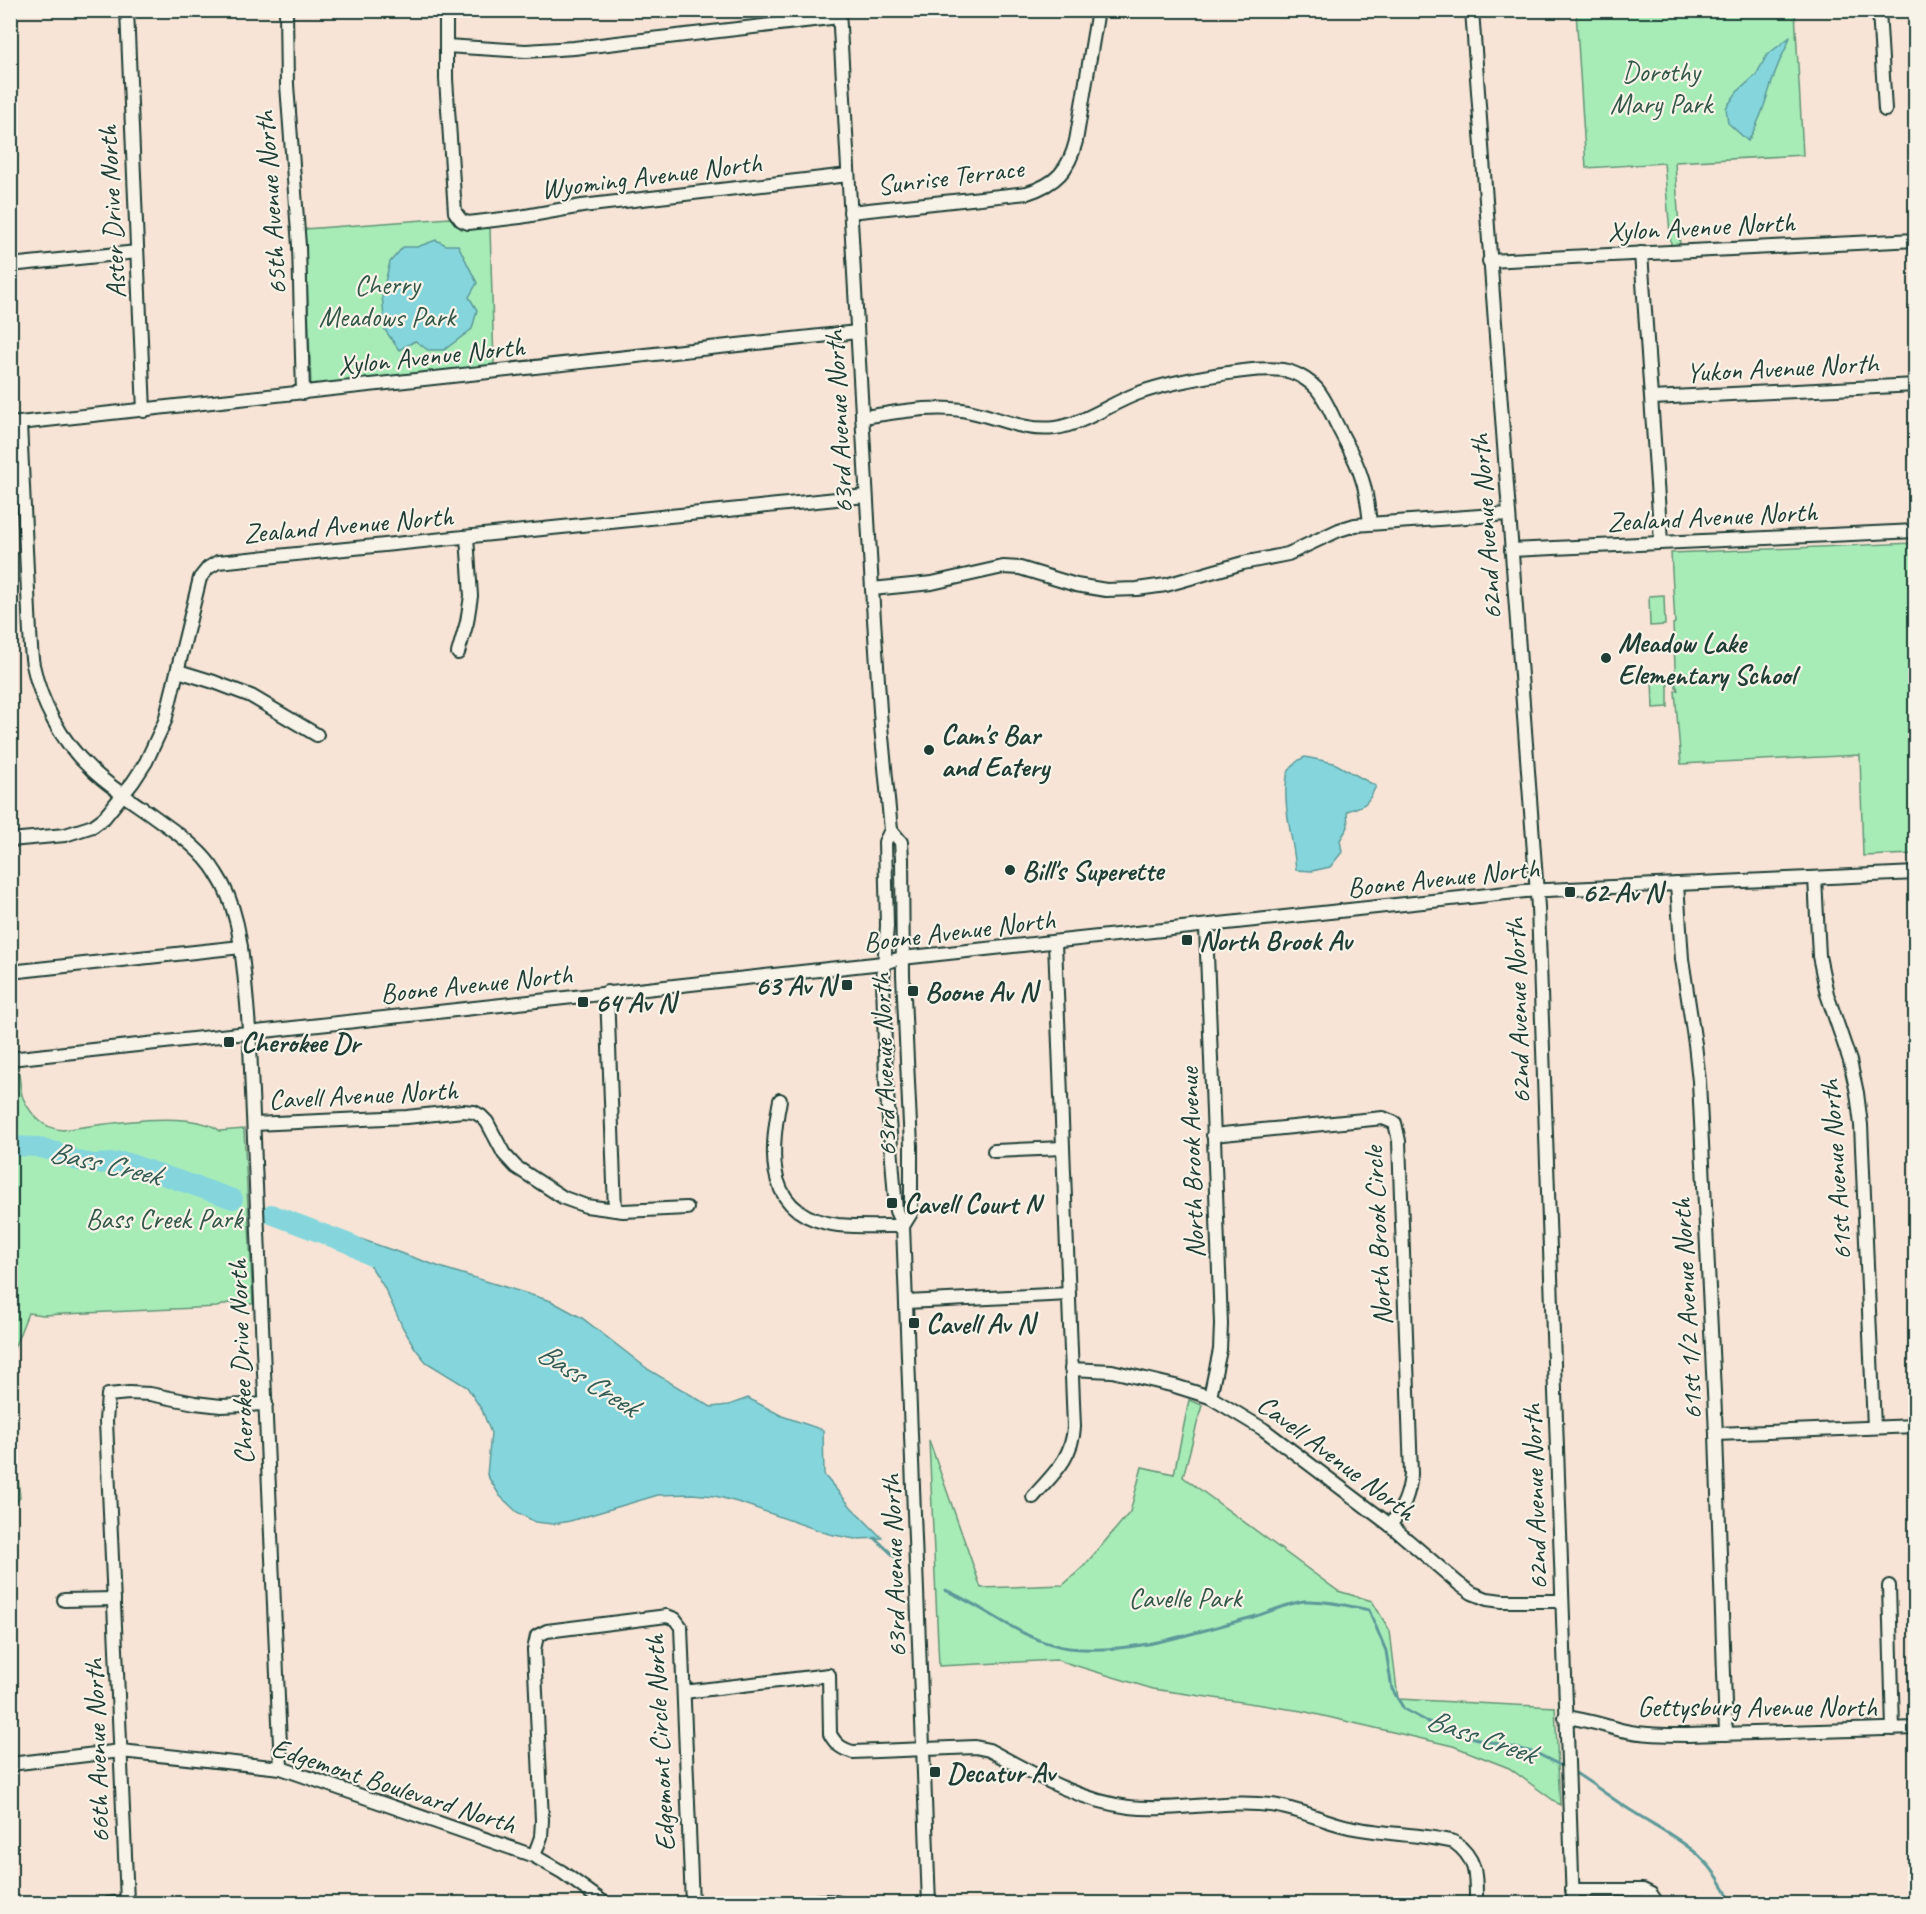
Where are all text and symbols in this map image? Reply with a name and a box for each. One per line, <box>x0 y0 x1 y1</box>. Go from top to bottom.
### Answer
park label: Dorothy Mary Park <box>1610 54 1715 121</box>
street label: 65th Avenue North <box>246 108 294 296</box>
street label: Aster Drive North <box>89 123 134 299</box>
street label: Wyoming Avenue North <box>539 145 764 206</box>
street label: Sunrise Terrace <box>875 150 1027 203</box>
street label: Xylon Avenue North <box>1606 204 1797 249</box>
park label: Cherry Meadows Park <box>319 267 457 334</box>
street label: Xylon Avenue North <box>336 328 527 383</box>
street label: 63rd Avenue North <box>816 328 861 514</box>
street label: Yukon Avenue North <box>1685 345 1881 390</box>
street label: 62nd Avenue North <box>1461 431 1509 621</box>
street label: Zealand Avenue North <box>1606 493 1819 539</box>
street label: Zealand Avenue North <box>242 498 456 551</box>
place label: Meadow Lake Elementary School <box>1618 625 1801 692</box>
marker: Meadow Lake Elementary School <box>1599 651 1613 665</box>
place label: Cam's Bar and Eatery <box>941 717 1052 785</box>
marker: Cam's Bar and Eatery <box>922 743 936 757</box>
street label: Boone Avenue North <box>1345 850 1541 905</box>
place label: Bill's Superette <box>1022 853 1166 888</box>
marker: Bill's Superette <box>1003 863 1017 877</box>
place label: 62 Av N <box>1582 875 1667 910</box>
marker: 62 Av N <box>1563 885 1577 899</box>
street label: Boone Avenue North <box>861 901 1057 960</box>
street label: 62nd Avenue North <box>1497 916 1538 1104</box>
place label: North Brook Av <box>1199 923 1354 958</box>
marker: North Brook Av <box>1180 933 1194 947</box>
street label: Boone Avenue North <box>378 956 574 1011</box>
place label: 63 Av N <box>755 968 840 1003</box>
street label: 63rd Avenue North <box>863 971 904 1157</box>
place label: Boone Av N <box>925 974 1041 1009</box>
marker: 63 Av N <box>840 978 854 992</box>
marker: Boone Av N <box>906 984 920 998</box>
place label: 64 Av N <box>595 985 680 1020</box>
marker: 64 Av N <box>576 995 590 1009</box>
place label: Cherokee Dr <box>241 1025 363 1060</box>
marker: Cherokee Dr <box>222 1035 236 1049</box>
street label: North Brook Avenue <box>1171 1065 1212 1259</box>
street label: Cavell Avenue North <box>268 1072 460 1117</box>
street label: 61st Avenue North <box>1812 1076 1859 1261</box>
water label: Bass Creek <box>46 1132 169 1195</box>
street label: North Brook Circle <box>1355 1144 1400 1326</box>
place label: Cavell Court N <box>904 1186 1046 1221</box>
marker: Cavell Court N <box>885 1196 899 1210</box>
street label: 61st 1/2 Avenue North <box>1663 1196 1710 1421</box>
park label: Bass Creek Park <box>86 1201 244 1236</box>
street label: Cherokee Drive North <box>219 1258 262 1465</box>
place label: Cavell Av N <box>926 1306 1039 1341</box>
marker: Cavell Av N <box>907 1316 921 1330</box>
water label: Bass Creek <box>530 1333 650 1428</box>
street label: Cavell Avenue North <box>1251 1386 1424 1529</box>
street label: 62nd Avenue North <box>1514 1402 1555 1590</box>
street label: 63rd Avenue North <box>873 1472 914 1658</box>
park label: Cavelle Park <box>1128 1580 1243 1615</box>
street label: Edgemont Circle North <box>636 1632 683 1852</box>
street label: 66th Avenue North <box>76 1656 117 1844</box>
street label: Gettysburg Avenue North <box>1637 1689 1877 1724</box>
water label: Bass Creek <box>1422 1700 1545 1774</box>
street label: Edgemont Boulevard North <box>267 1729 521 1842</box>
place label: Decatur Av <box>947 1755 1057 1790</box>
marker: Decatur Av <box>928 1765 942 1779</box>

